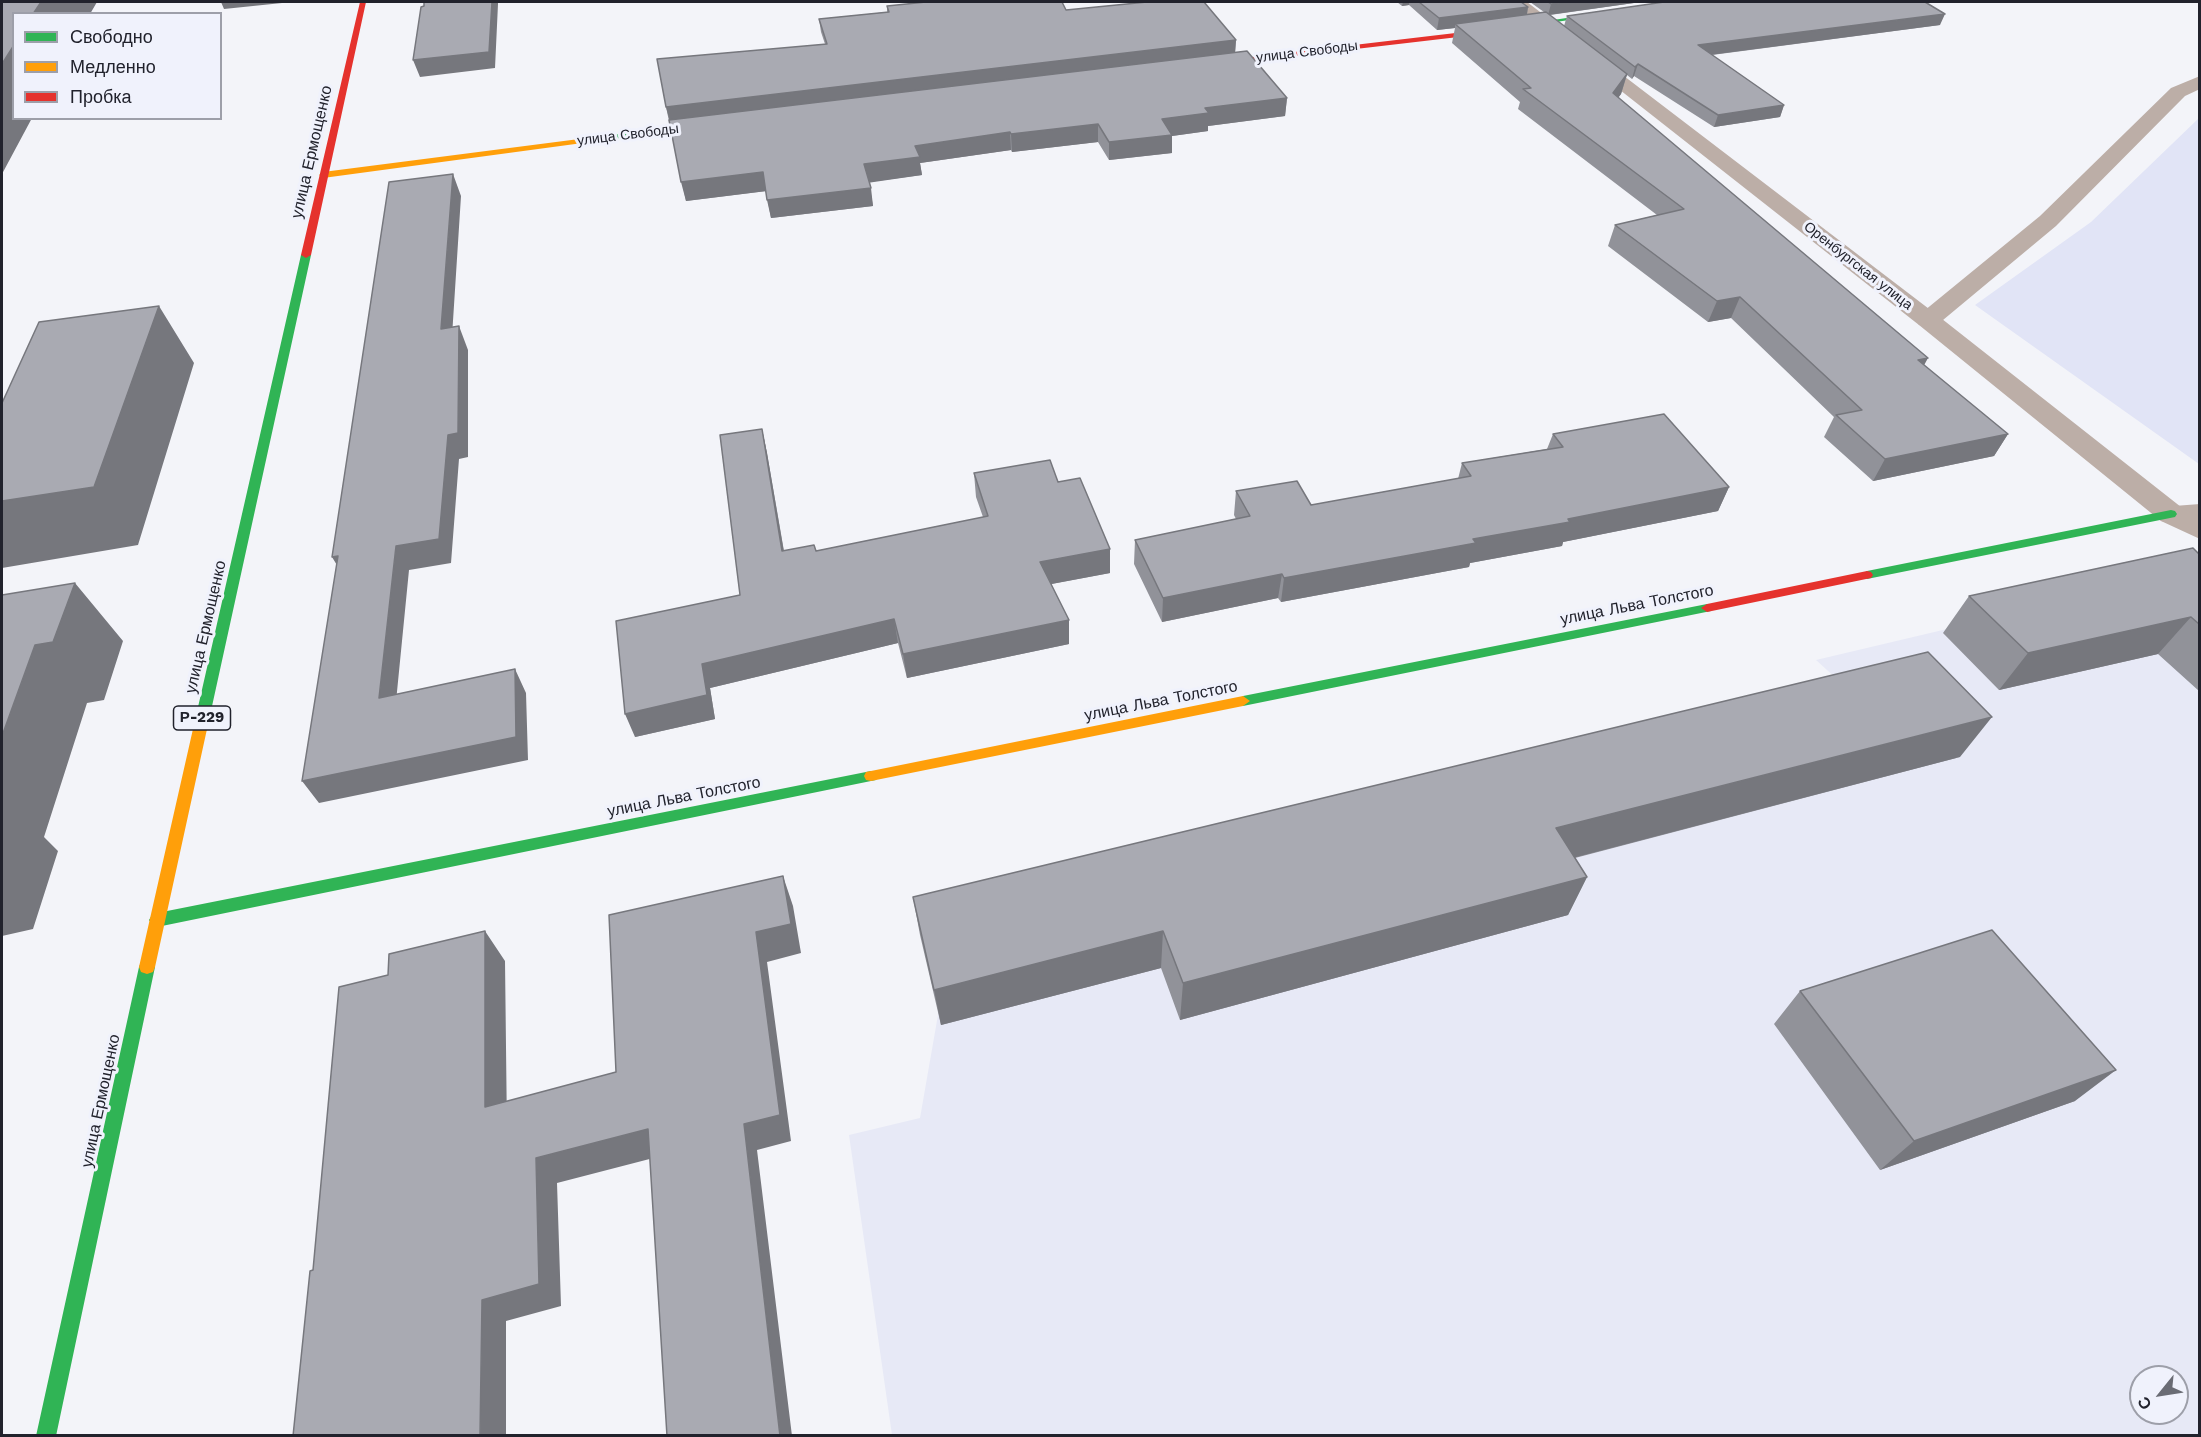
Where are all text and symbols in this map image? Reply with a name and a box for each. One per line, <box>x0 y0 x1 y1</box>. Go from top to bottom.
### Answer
legend <box>12 12 222 120</box>
text: Свободно <box>70 26 153 47</box>
street label: улица Свободы <box>1255 37 1359 67</box>
text: Медленно <box>70 56 156 77</box>
street label: улица Ермощенко <box>287 84 337 220</box>
text: Пробка <box>70 86 132 107</box>
street label: улица Свободы <box>576 120 680 150</box>
street label: Оренбургская улица <box>1800 218 1916 314</box>
street label: улица Ермощенко <box>181 559 231 695</box>
street label: улица Льва Толстого <box>1559 581 1715 629</box>
street label: улица Льва Толстого <box>1083 677 1239 725</box>
road number: Р-229 <box>174 706 230 730</box>
street label: улица Льва Толстого <box>606 773 762 821</box>
street label: улица Ермощенко <box>78 1033 124 1169</box>
north arrow <box>2129 1365 2189 1425</box>
text: С <box>2134 1393 2156 1413</box>

